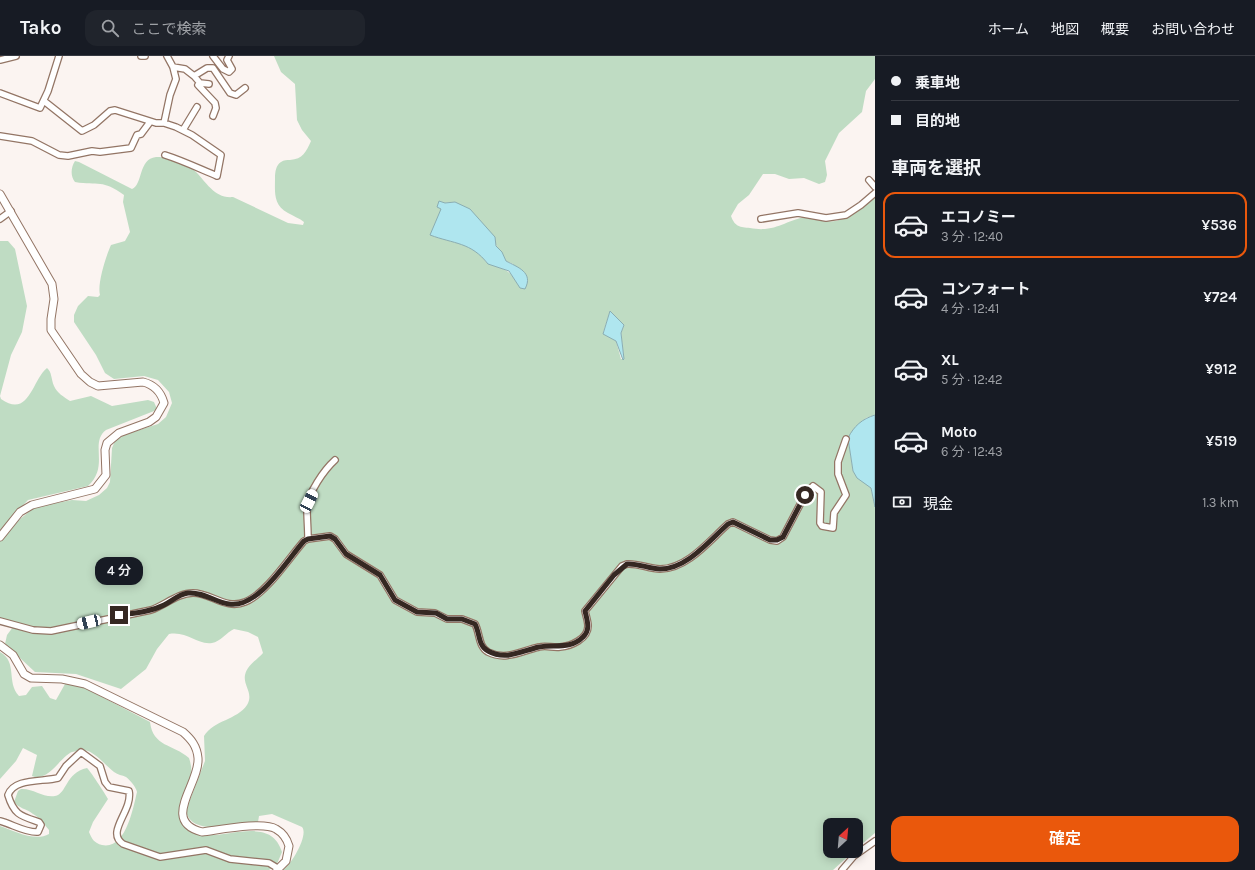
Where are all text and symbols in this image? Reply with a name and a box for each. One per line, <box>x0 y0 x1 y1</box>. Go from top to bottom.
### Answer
search box <box>85 10 365 46</box>
text: Tako <box>20 17 61 39</box>
icon: search <box>99 17 121 39</box>
text: ここで検索 <box>131 20 206 38</box>
text: ホーム <box>987 21 1029 38</box>
text: 地図 <box>1051 21 1079 38</box>
text: 概要 <box>1101 21 1129 38</box>
text: お問い合わせ <box>1151 21 1235 38</box>
text: 乗車地 <box>915 74 960 92</box>
text: 目的地 <box>915 112 960 130</box>
text: 車両を選択 <box>891 157 981 179</box>
icon: car <box>893 207 929 243</box>
text: エコノミー <box>941 208 1016 226</box>
text: ¥536 <box>1202 216 1237 234</box>
text: 3 分 · 12:40 <box>941 229 1003 244</box>
icon: car <box>893 279 929 315</box>
text: コンフォート <box>941 280 1031 298</box>
text: ¥724 <box>1203 288 1237 306</box>
text: 4 分 · 12:41 <box>941 301 999 316</box>
icon: car <box>893 351 929 387</box>
text: XL <box>941 351 959 369</box>
text: ¥912 <box>1205 360 1237 378</box>
text: 5 分 · 12:42 <box>941 372 1003 387</box>
icon: car <box>893 423 929 459</box>
text: Moto <box>941 423 977 441</box>
text: ¥519 <box>1205 432 1237 450</box>
text: 6 分 · 12:43 <box>941 444 1003 459</box>
route start <box>796 486 814 504</box>
car <box>298 488 320 514</box>
icon: cash <box>891 491 913 513</box>
text: 現金 <box>923 495 953 513</box>
text: 1.3 km <box>1202 495 1239 510</box>
callout: 4 分 <box>95 557 143 585</box>
text: 4 分 <box>107 563 131 578</box>
route end <box>110 606 128 624</box>
car <box>76 613 102 631</box>
button: 確定 <box>891 816 1239 862</box>
north arrow <box>823 818 863 858</box>
map controls <box>823 818 863 858</box>

